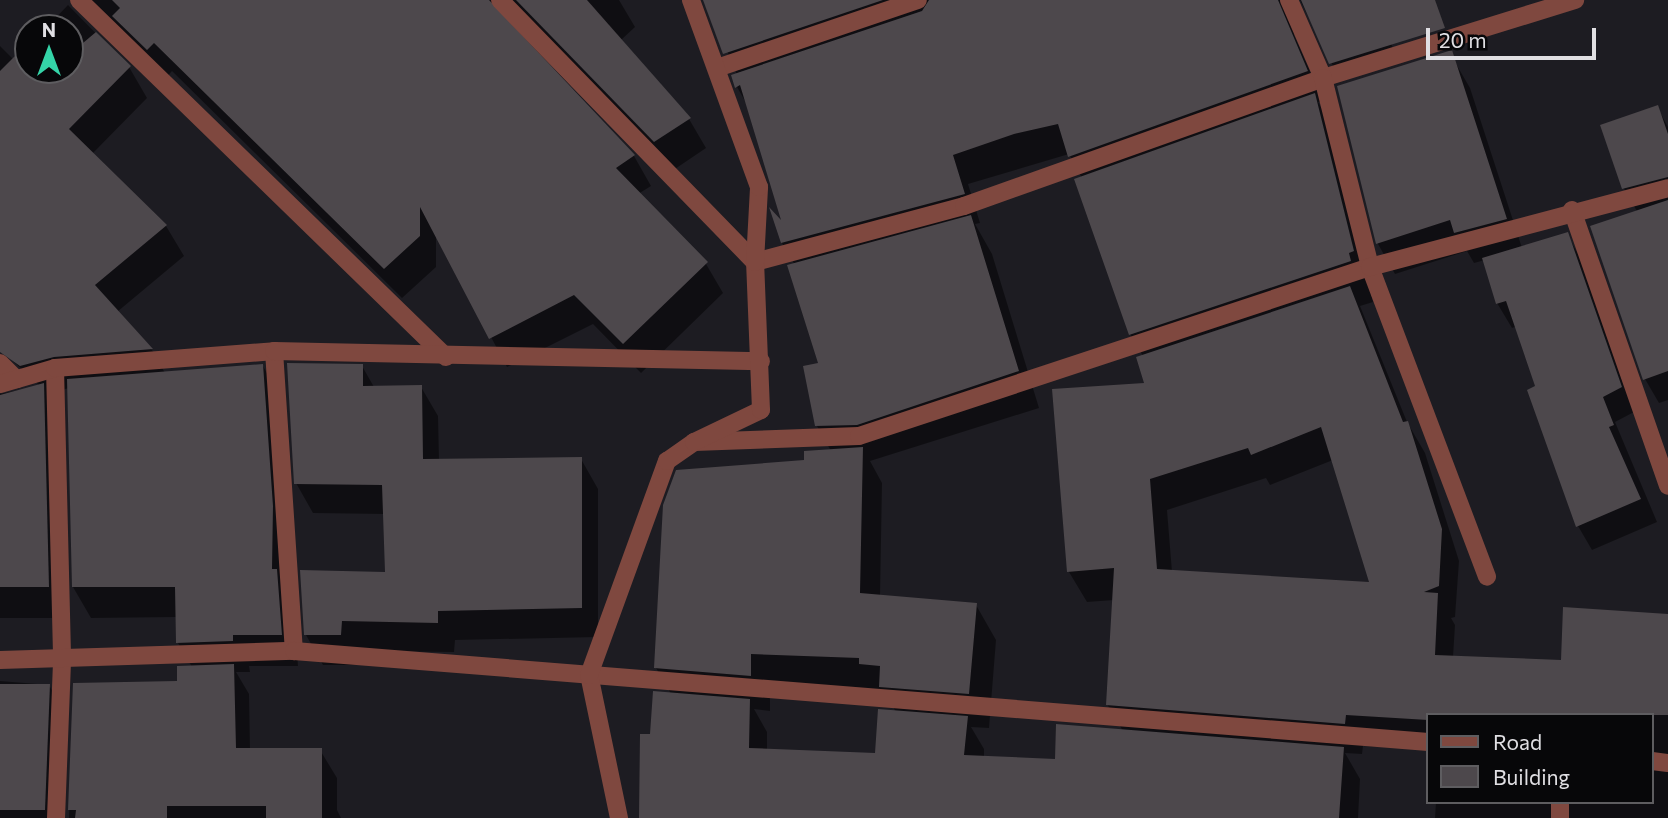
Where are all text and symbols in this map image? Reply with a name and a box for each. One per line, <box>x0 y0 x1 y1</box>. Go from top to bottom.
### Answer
north arrow <box>14 14 84 84</box>
scale bar <box>1430 14 1600 58</box>
text: N <box>42 18 56 41</box>
text: 20 m <box>1439 27 1487 52</box>
legend <box>1426 713 1654 804</box>
text: Road <box>1493 729 1542 754</box>
text: Building <box>1493 764 1570 789</box>

